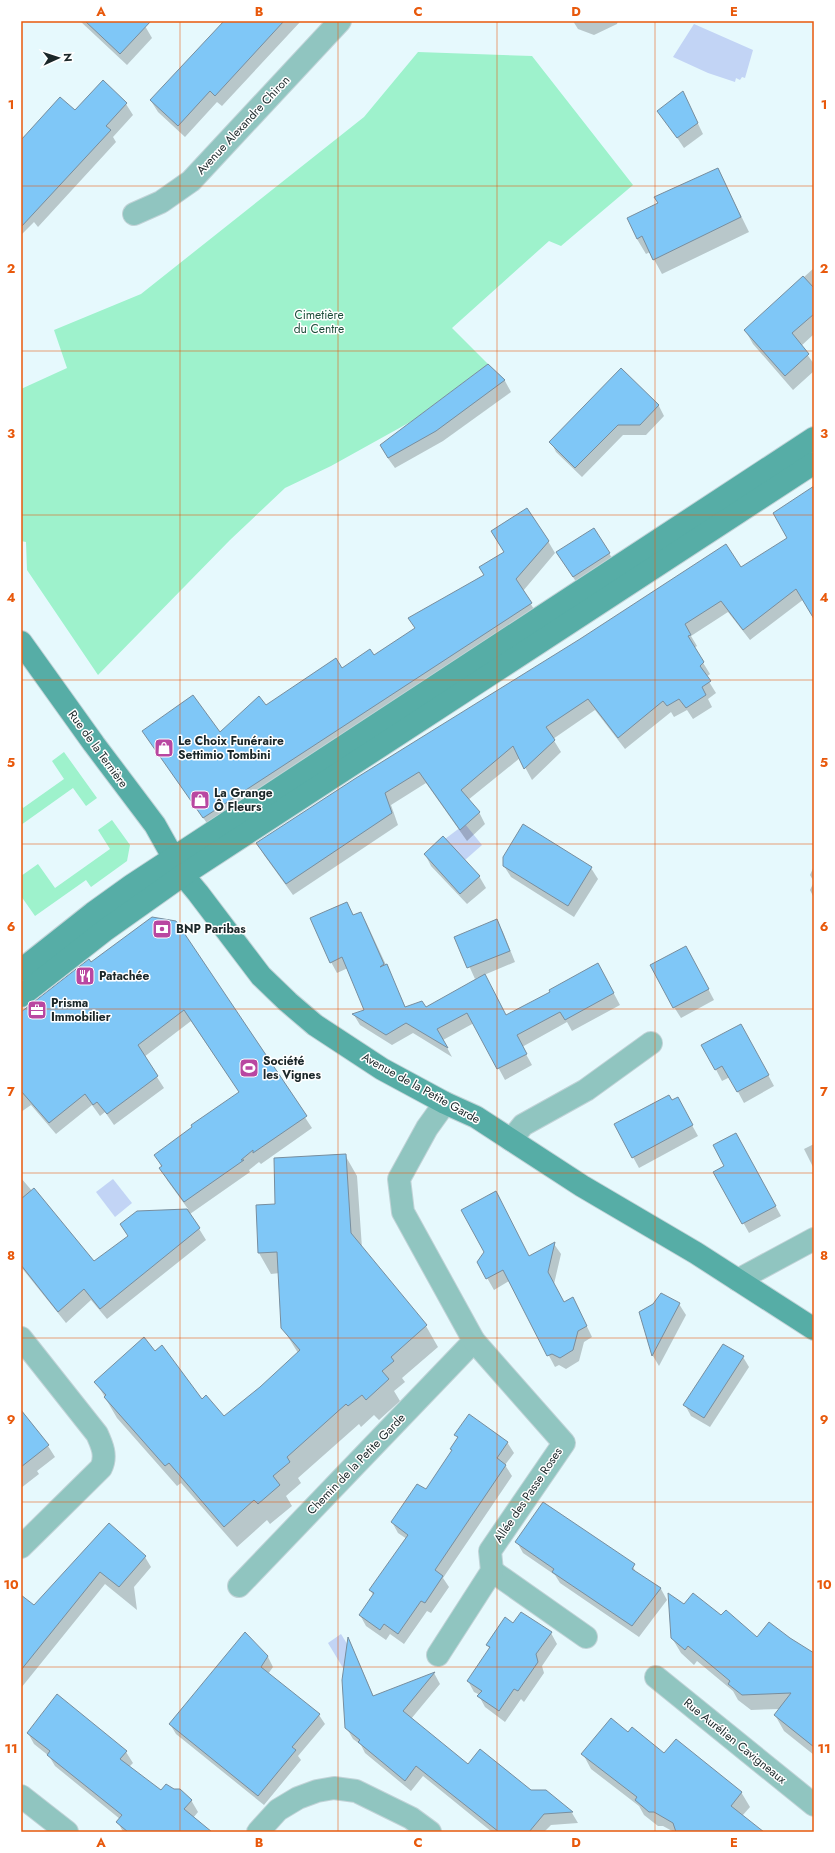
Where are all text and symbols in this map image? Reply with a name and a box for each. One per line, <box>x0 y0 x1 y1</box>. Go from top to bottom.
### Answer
text: A <box>95 2 106 21</box>
text: B <box>255 2 264 21</box>
text: C <box>413 2 423 21</box>
text: D <box>571 2 581 21</box>
text: E <box>730 2 738 21</box>
north arrow <box>38 38 78 78</box>
text: N <box>60 53 76 62</box>
street label: Avenue Alexandre Chiron <box>192 71 294 179</box>
text: 1 <box>8 95 14 114</box>
text: 1 <box>821 95 827 114</box>
text: 2 <box>7 259 15 278</box>
text: 2 <box>820 259 828 278</box>
park label: Cimetière du Centre <box>294 306 344 338</box>
text: 3 <box>7 424 15 443</box>
text: 3 <box>820 424 828 443</box>
text: 4 <box>6 588 16 607</box>
text: 4 <box>819 588 829 607</box>
street label: Rue de la Ternière <box>64 707 132 791</box>
place label: Le Choix Funéraire Settimio Tombini <box>178 732 284 764</box>
shop icon: Le Choix Funéraire Settimio Tombini <box>153 737 175 759</box>
text: 5 <box>7 753 15 772</box>
text: 5 <box>820 753 828 772</box>
place label: La Grange Ô Fleurs <box>214 784 273 816</box>
shop icon: La Grange Ô Fleurs <box>189 789 211 811</box>
text: 6 <box>7 917 16 936</box>
text: 6 <box>820 917 829 936</box>
bank icon: BNP Paribas <box>151 918 173 940</box>
place label: BNP Paribas <box>176 920 246 938</box>
restaurant icon: Patachée <box>74 965 96 987</box>
place label: Patachée <box>99 967 150 985</box>
place label: Prisma Immobilier <box>51 994 111 1026</box>
office icon: Prisma Immobilier <box>26 999 48 1021</box>
street label: Avenue de la Petite Garde <box>358 1048 484 1128</box>
place label: Société les Vignes <box>263 1052 321 1084</box>
sports icon: Société les Vignes <box>238 1057 260 1079</box>
text: 7 <box>7 1082 15 1101</box>
text: 7 <box>820 1082 828 1101</box>
text: 8 <box>7 1246 15 1265</box>
text: 8 <box>820 1246 828 1265</box>
street label: Chemin de la Petite Garde <box>303 1409 409 1519</box>
text: 9 <box>7 1410 16 1429</box>
text: 9 <box>820 1410 829 1429</box>
street label: Allée des Passe Roses <box>489 1444 567 1546</box>
text: 10 <box>3 1575 19 1594</box>
text: 10 <box>816 1575 832 1594</box>
street label: Rue Aurélien Cavigneaux <box>680 1694 791 1789</box>
text: 11 <box>4 1739 18 1758</box>
text: 11 <box>817 1739 831 1758</box>
text: A <box>95 1833 106 1852</box>
text: B <box>255 1833 264 1852</box>
text: C <box>413 1833 423 1852</box>
text: D <box>571 1833 581 1852</box>
text: E <box>730 1833 738 1852</box>

